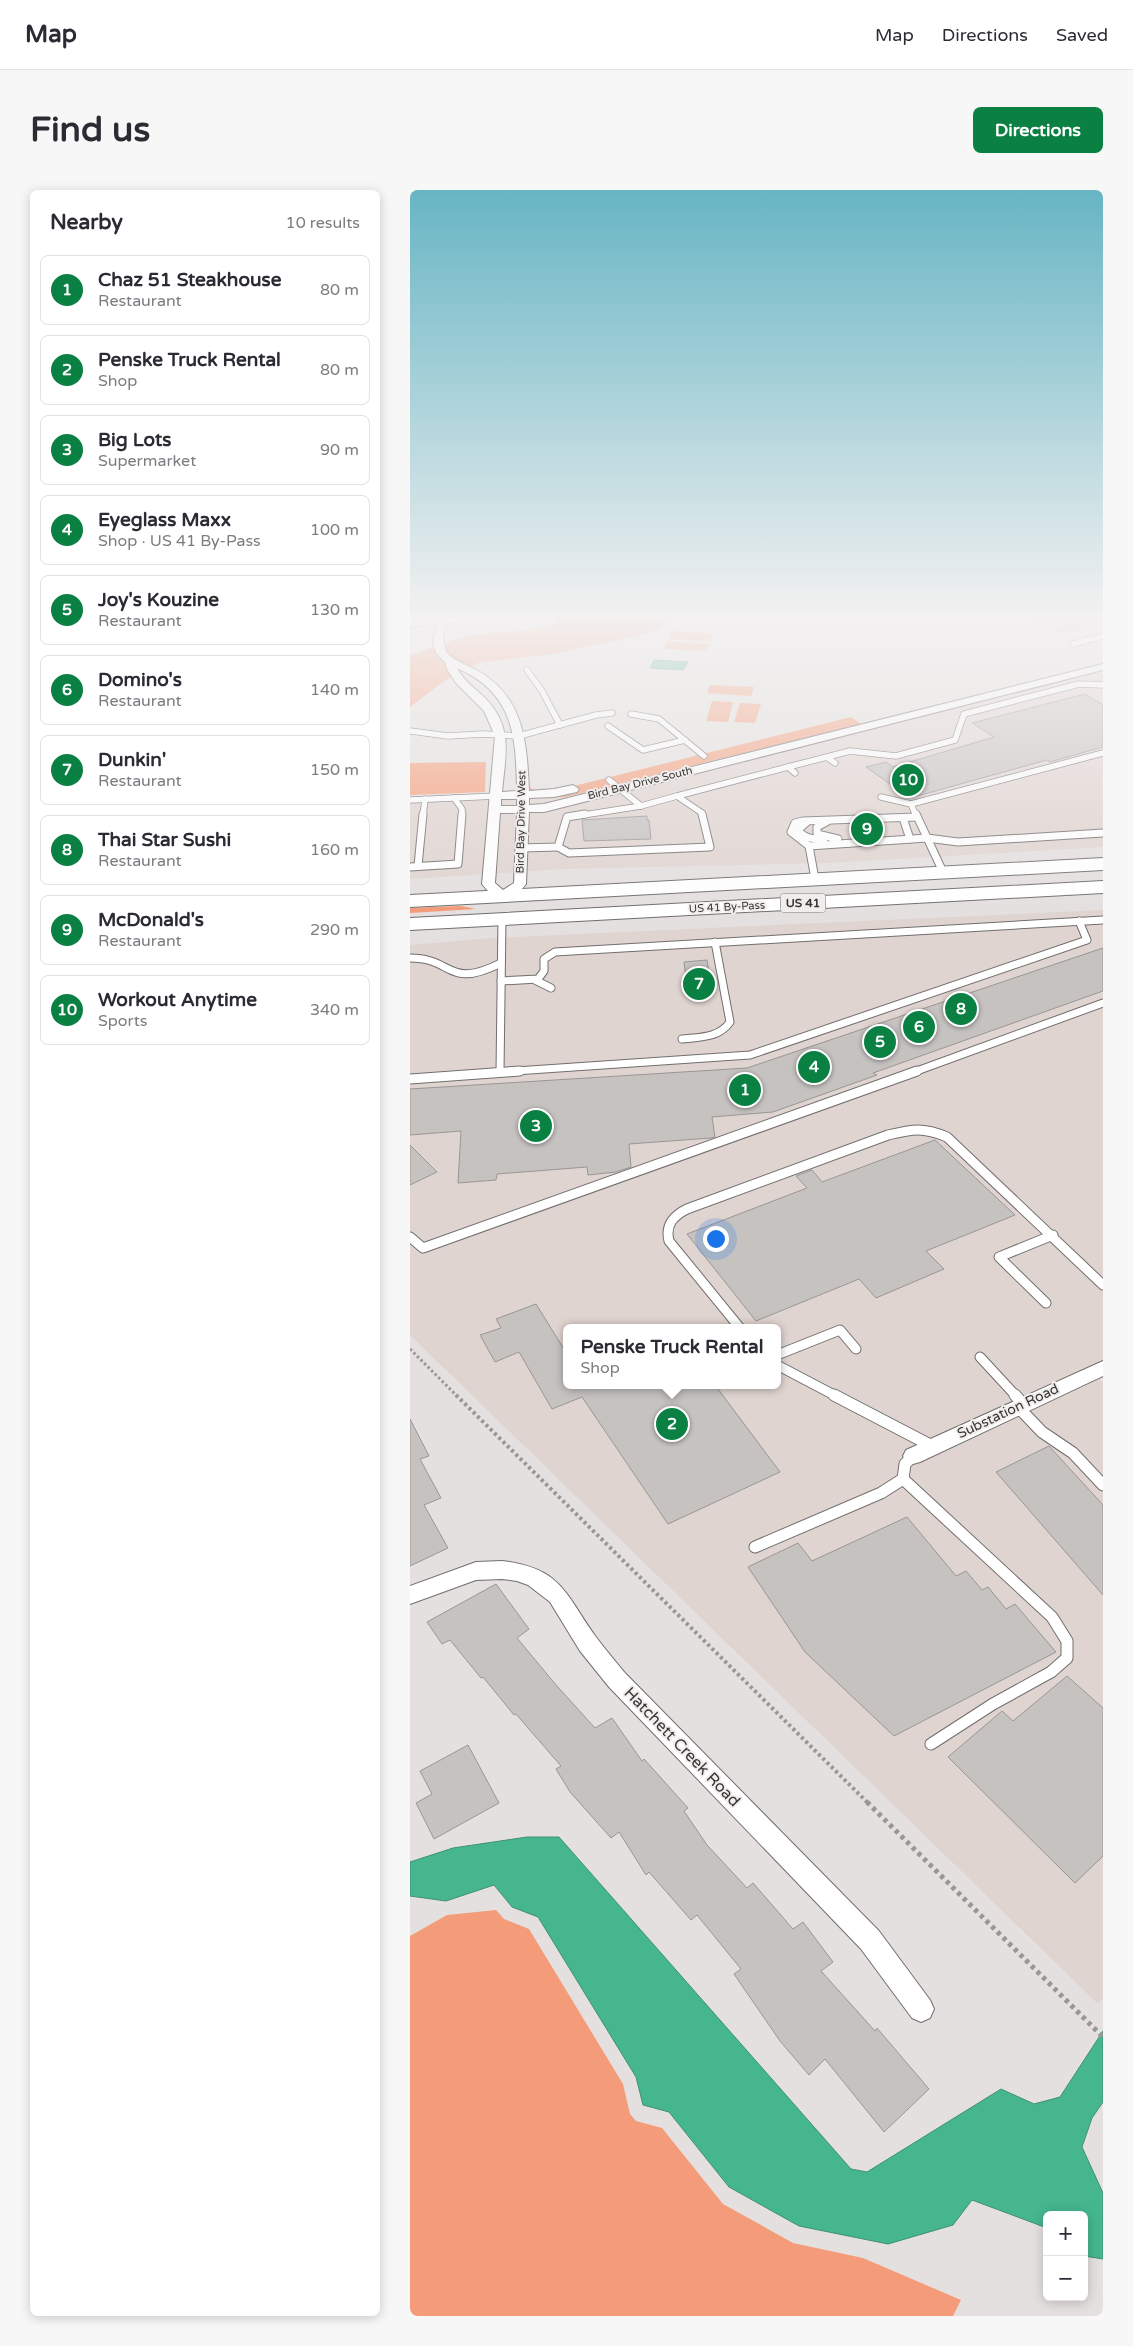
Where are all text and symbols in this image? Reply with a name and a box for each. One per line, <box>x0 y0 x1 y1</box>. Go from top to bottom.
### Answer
text: Map <box>25 20 77 49</box>
text: Map <box>875 24 914 46</box>
text: Directions <box>942 24 1028 46</box>
text: Saved <box>1056 24 1108 46</box>
button: Directions <box>973 107 1103 153</box>
text: Find us <box>30 109 150 151</box>
text: Nearby <box>50 210 123 235</box>
text: 10 results <box>286 213 360 233</box>
text: Chaz 51 Steakhouse <box>98 269 281 291</box>
text: 1 <box>62 280 72 300</box>
text: 80 m <box>320 280 359 300</box>
text: Restaurant <box>98 291 182 311</box>
text: Penske Truck Rental <box>98 349 281 371</box>
text: 2 <box>62 360 72 380</box>
text: 80 m <box>320 360 359 380</box>
text: Shop <box>98 371 137 391</box>
text: Big Lots <box>98 429 171 451</box>
text: 3 <box>62 440 72 460</box>
text: 90 m <box>320 440 359 460</box>
text: Supermarket <box>98 451 196 471</box>
text: Eyeglass Maxx <box>98 509 231 531</box>
text: 4 <box>62 520 72 540</box>
text: 100 m <box>310 520 359 540</box>
text: Shop · US 41 By-Pass <box>98 531 261 551</box>
text: Joy's Kouzine <box>98 589 219 611</box>
text: 5 <box>62 600 72 620</box>
text: 130 m <box>310 600 359 620</box>
text: Restaurant <box>98 611 182 631</box>
text: Domino's <box>98 669 182 691</box>
text: 6 <box>62 680 72 700</box>
text: 140 m <box>310 680 359 700</box>
text: Restaurant <box>98 691 182 711</box>
text: Dunkin' <box>98 749 166 771</box>
text: 7 <box>62 760 72 780</box>
text: 150 m <box>310 760 359 780</box>
pin: 10 <box>892 761 924 799</box>
street label: Bird Bay Drive South <box>586 764 694 802</box>
street label: Bird Bay Drive West <box>514 770 528 874</box>
text: Restaurant <box>98 771 182 791</box>
pin: 9 <box>851 810 883 848</box>
text: Thai Star Sushi <box>98 829 231 851</box>
text: 8 <box>62 840 72 860</box>
text: 160 m <box>310 840 359 860</box>
text: Restaurant <box>98 851 182 871</box>
road number: US 41 <box>780 894 826 912</box>
street label: US 41 By-Pass <box>689 899 765 915</box>
text: McDonald's <box>98 909 204 931</box>
text: 9 <box>62 920 72 940</box>
text: 290 m <box>310 920 359 940</box>
text: Restaurant <box>98 931 182 951</box>
pin: 7 <box>683 965 715 1003</box>
text: Workout Anytime <box>98 989 257 1011</box>
pin: 8 <box>945 990 977 1028</box>
text: 10 <box>57 1000 77 1020</box>
text: 340 m <box>310 1000 359 1020</box>
pin: 6 <box>903 1008 935 1046</box>
text: Sports <box>98 1011 147 1031</box>
pin: 5 <box>864 1023 896 1061</box>
pin: 4 <box>798 1048 830 1086</box>
pin: 1 <box>729 1071 761 1109</box>
pin: 3 <box>520 1107 552 1145</box>
your location <box>703 1226 729 1252</box>
popup <box>563 1324 781 1389</box>
text: Penske Truck Rental <box>581 1336 763 1358</box>
text: Shop <box>581 1358 620 1378</box>
street label: Substation Road <box>954 1380 1062 1442</box>
pin: 2 <box>656 1405 688 1443</box>
street label: Hatchett Creek Road <box>620 1683 744 1811</box>
map controls <box>1043 2211 1088 2301</box>
button: + <box>1043 2211 1088 2256</box>
button: − <box>1043 2256 1088 2301</box>

